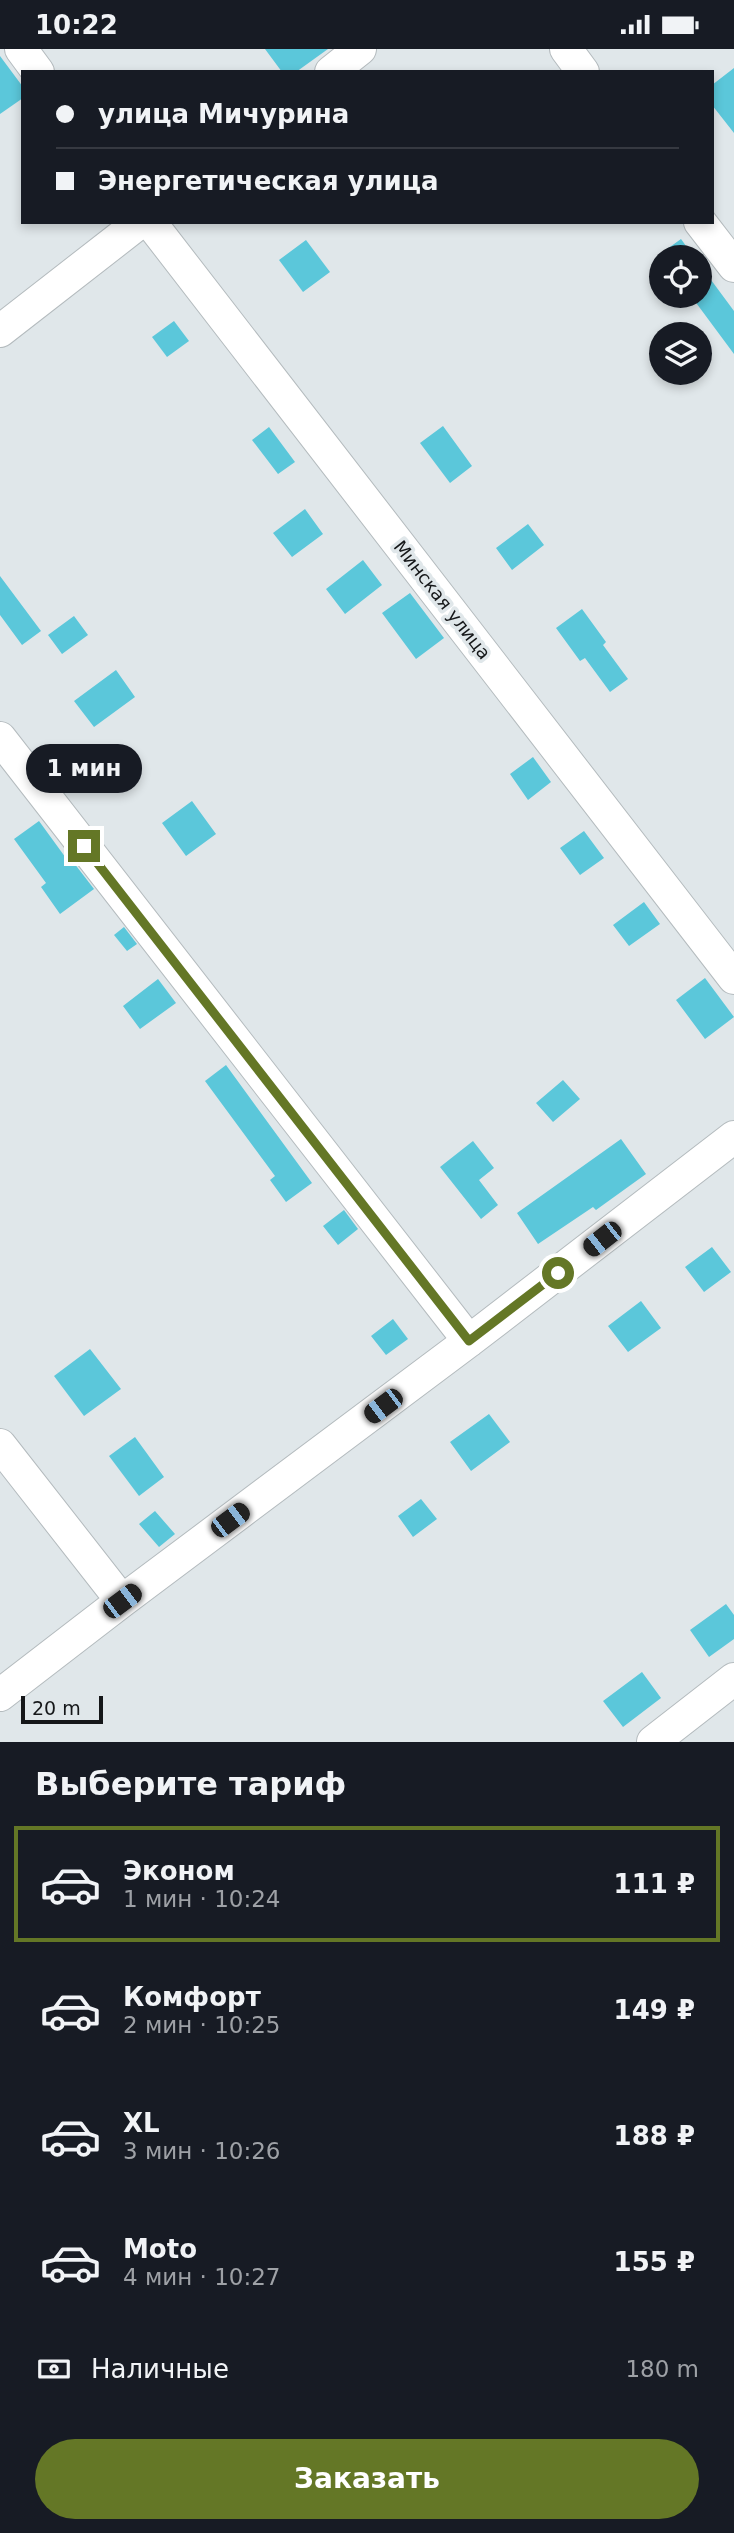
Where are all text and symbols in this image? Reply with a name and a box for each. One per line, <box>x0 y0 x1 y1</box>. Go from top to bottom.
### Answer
text: 10:22 <box>35 10 118 40</box>
text: улица Мичурина <box>98 99 349 129</box>
text: Энергетическая улица <box>98 166 439 196</box>
map controls <box>649 245 712 385</box>
button: locate <box>649 245 712 308</box>
button: layers <box>649 322 712 385</box>
street label: Минская улица <box>390 536 495 663</box>
callout: 1 мин <box>26 745 142 793</box>
text: 1 мин <box>47 755 121 781</box>
route end <box>68 830 100 862</box>
car <box>579 1218 626 1260</box>
route start <box>542 1257 574 1289</box>
car <box>360 1385 407 1427</box>
car <box>207 1499 254 1541</box>
car <box>99 1580 146 1622</box>
scale bar <box>21 1693 103 1725</box>
text: 20 m <box>32 1697 81 1719</box>
text: Выберите тариф <box>35 1765 346 1803</box>
icon: car <box>39 1853 102 1916</box>
text: Эконом <box>123 1856 235 1886</box>
text: 111 ₽ <box>614 1869 695 1899</box>
text: 1 мин · 10:24 <box>123 1886 281 1912</box>
icon: car <box>39 1979 102 2042</box>
text: Комфорт <box>123 1982 261 2012</box>
text: 149 ₽ <box>614 1995 695 2025</box>
text: 2 мин · 10:25 <box>123 2012 281 2038</box>
icon: car <box>39 2105 102 2168</box>
text: XL <box>123 2108 160 2138</box>
text: 188 ₽ <box>614 2121 695 2151</box>
text: 3 мин · 10:26 <box>123 2138 281 2164</box>
icon: car <box>39 2231 102 2294</box>
text: Moto <box>123 2234 197 2264</box>
text: 155 ₽ <box>614 2247 695 2277</box>
text: 4 мин · 10:27 <box>123 2264 281 2290</box>
icon: cash <box>35 2350 73 2388</box>
text: Наличные <box>91 2354 229 2384</box>
text: 180 m <box>625 2356 699 2382</box>
button: Заказать <box>35 2439 699 2519</box>

